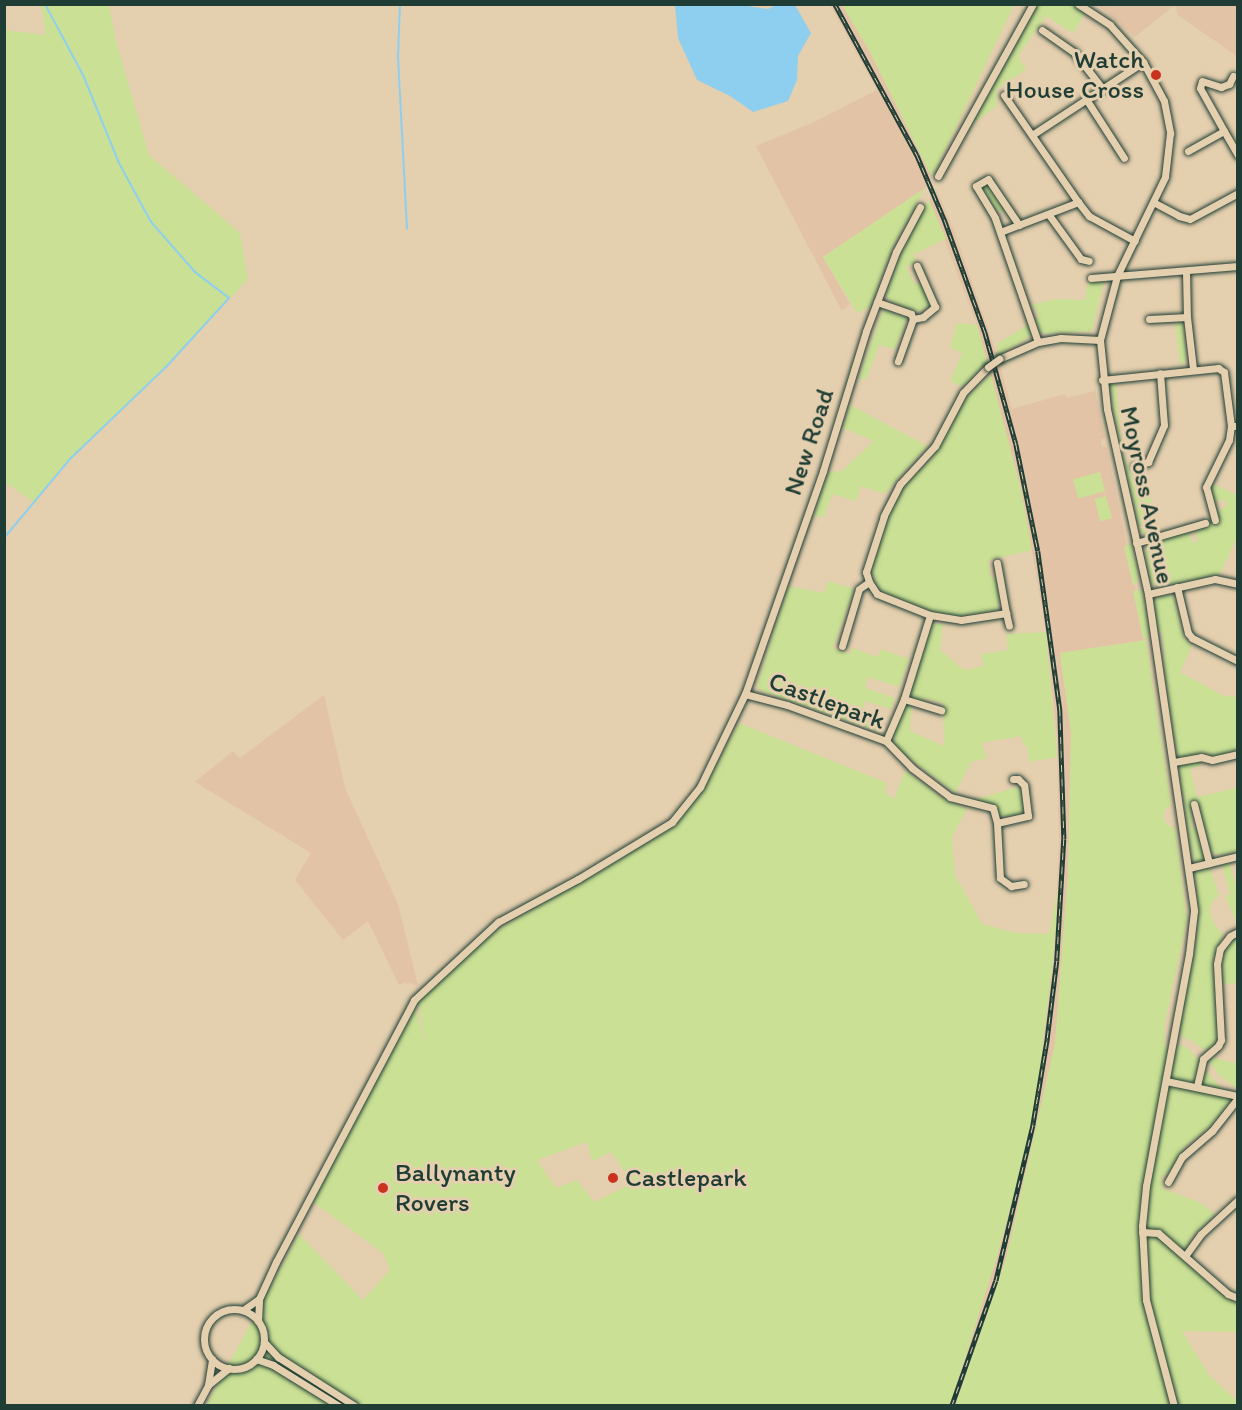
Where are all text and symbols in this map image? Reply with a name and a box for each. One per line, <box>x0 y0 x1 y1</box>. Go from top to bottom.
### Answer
place label: Watch House Cross <box>1005 44 1144 106</box>
marker: Watch House Cross <box>1149 68 1163 82</box>
street label: New Road <box>777 385 841 499</box>
street label: Moyross Avenue <box>1113 404 1181 586</box>
street label: Castlepark <box>764 666 890 736</box>
place label: Ballynanty Rovers <box>395 1157 516 1218</box>
place label: Castlepark <box>625 1162 747 1194</box>
marker: Castlepark <box>606 1171 620 1185</box>
marker: Ballynanty Rovers <box>376 1181 390 1195</box>

